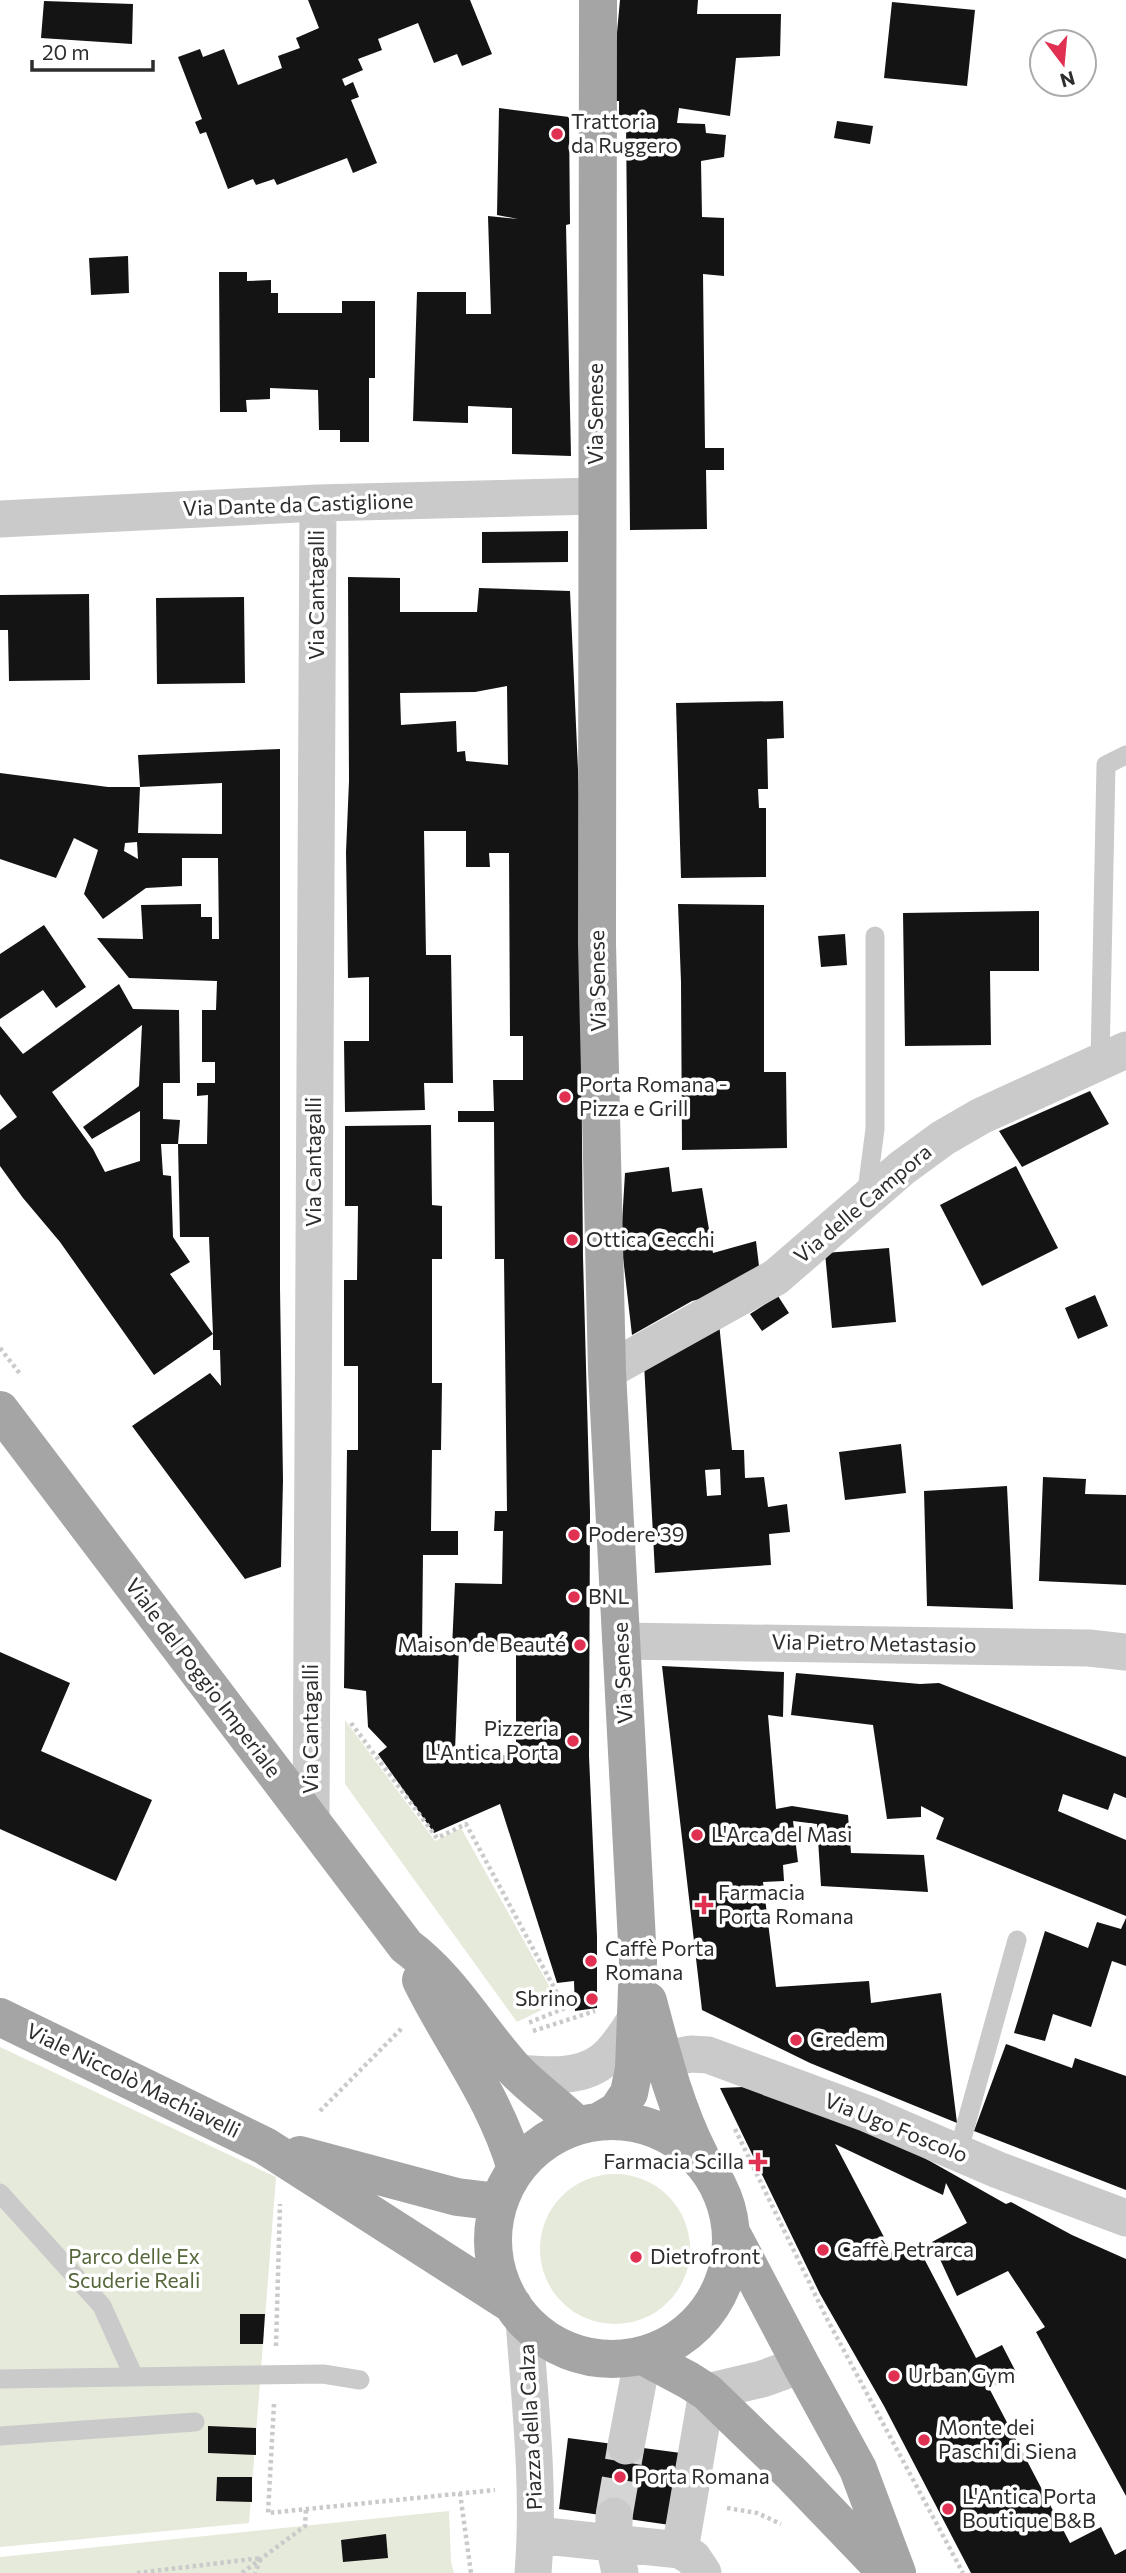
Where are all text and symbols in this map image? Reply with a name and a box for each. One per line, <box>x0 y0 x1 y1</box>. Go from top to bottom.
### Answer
scale bar <box>32 28 152 72</box>
north arrow <box>1028 28 1098 98</box>
text: 20 m <box>42 39 90 64</box>
text: N <box>1058 67 1078 93</box>
place label: Trattoria da Ruggero <box>571 108 678 157</box>
marker: Trattoria da Ruggero <box>549 126 565 142</box>
street label: Via Senese <box>582 363 607 465</box>
street label: Via Dante da Castiglione <box>182 487 414 520</box>
street label: Via Cantagalli <box>303 530 328 660</box>
street label: Via Senese <box>583 930 610 1032</box>
place label: Porta Romana - Pizza e Grill <box>579 1071 728 1120</box>
marker: Porta Romana - Pizza e Grill <box>557 1089 573 1105</box>
street label: Via Cantagalli <box>300 1097 325 1227</box>
street label: Via delle Campora <box>788 1138 936 1268</box>
place label: Ottica Cecchi <box>586 1226 715 1251</box>
marker: Ottica Cecchi <box>564 1232 580 1248</box>
place label: Podere 39 <box>588 1521 684 1546</box>
marker: Podere 39 <box>566 1527 582 1543</box>
street label: Viale del Poggio Imperiale <box>121 1573 287 1782</box>
place label: BNL <box>588 1583 629 1608</box>
marker: BNL <box>566 1589 582 1605</box>
street label: Via Senese <box>606 1622 637 1725</box>
street label: Via Pietro Metastasio <box>771 1628 977 1657</box>
place label: Maison de Beauté <box>397 1631 566 1656</box>
marker: Maison de Beauté <box>572 1637 588 1653</box>
street label: Via Cantagalli <box>297 1664 322 1794</box>
place label: Pizzeria L'Antica Porta <box>425 1715 559 1764</box>
marker: Pizzeria L'Antica Porta <box>565 1733 581 1749</box>
place label: L'Arca del Masi <box>711 1821 852 1846</box>
marker: L'Arca del Masi <box>689 1827 705 1843</box>
place label: Farmacia Porta Romana <box>718 1879 854 1928</box>
marker: Farmacia Porta Romana <box>696 1897 712 1913</box>
place label: Caffè Porta Romana <box>605 1935 714 1984</box>
marker: Caffè Porta Romana <box>583 1953 599 1969</box>
place label: Sbrino <box>515 1985 578 2010</box>
marker: Sbrino <box>584 1991 600 2007</box>
street label: Viale Niccolò Machiavelli <box>23 2017 245 2142</box>
place label: Credem <box>810 2026 885 2051</box>
marker: Credem <box>788 2032 804 2048</box>
street label: Via Ugo Foscolo <box>821 2087 972 2167</box>
place label: Farmacia Scilla <box>603 2148 744 2173</box>
marker: Farmacia Scilla <box>750 2154 766 2170</box>
place label: Caffè Petrarca <box>837 2236 974 2261</box>
marker: Caffè Petrarca <box>815 2242 831 2258</box>
park label: Parco delle Ex Scuderie Reali <box>68 2243 200 2292</box>
place label: Dietrofront <box>650 2243 760 2268</box>
marker: Dietrofront <box>628 2249 644 2265</box>
street label: Piazza della Calza <box>513 2343 546 2511</box>
place label: Urban Gym <box>908 2362 1015 2387</box>
marker: Urban Gym <box>886 2368 902 2384</box>
place label: Monte dei Paschi di Siena <box>938 2414 1077 2463</box>
marker: Monte dei Paschi di Siena <box>916 2432 932 2448</box>
place label: Porta Romana <box>634 2463 770 2488</box>
marker: Porta Romana <box>612 2469 628 2485</box>
place label: L'Antica Porta Boutique B&B <box>962 2483 1096 2532</box>
marker: L'Antica Porta Boutique B&B <box>940 2501 956 2517</box>

